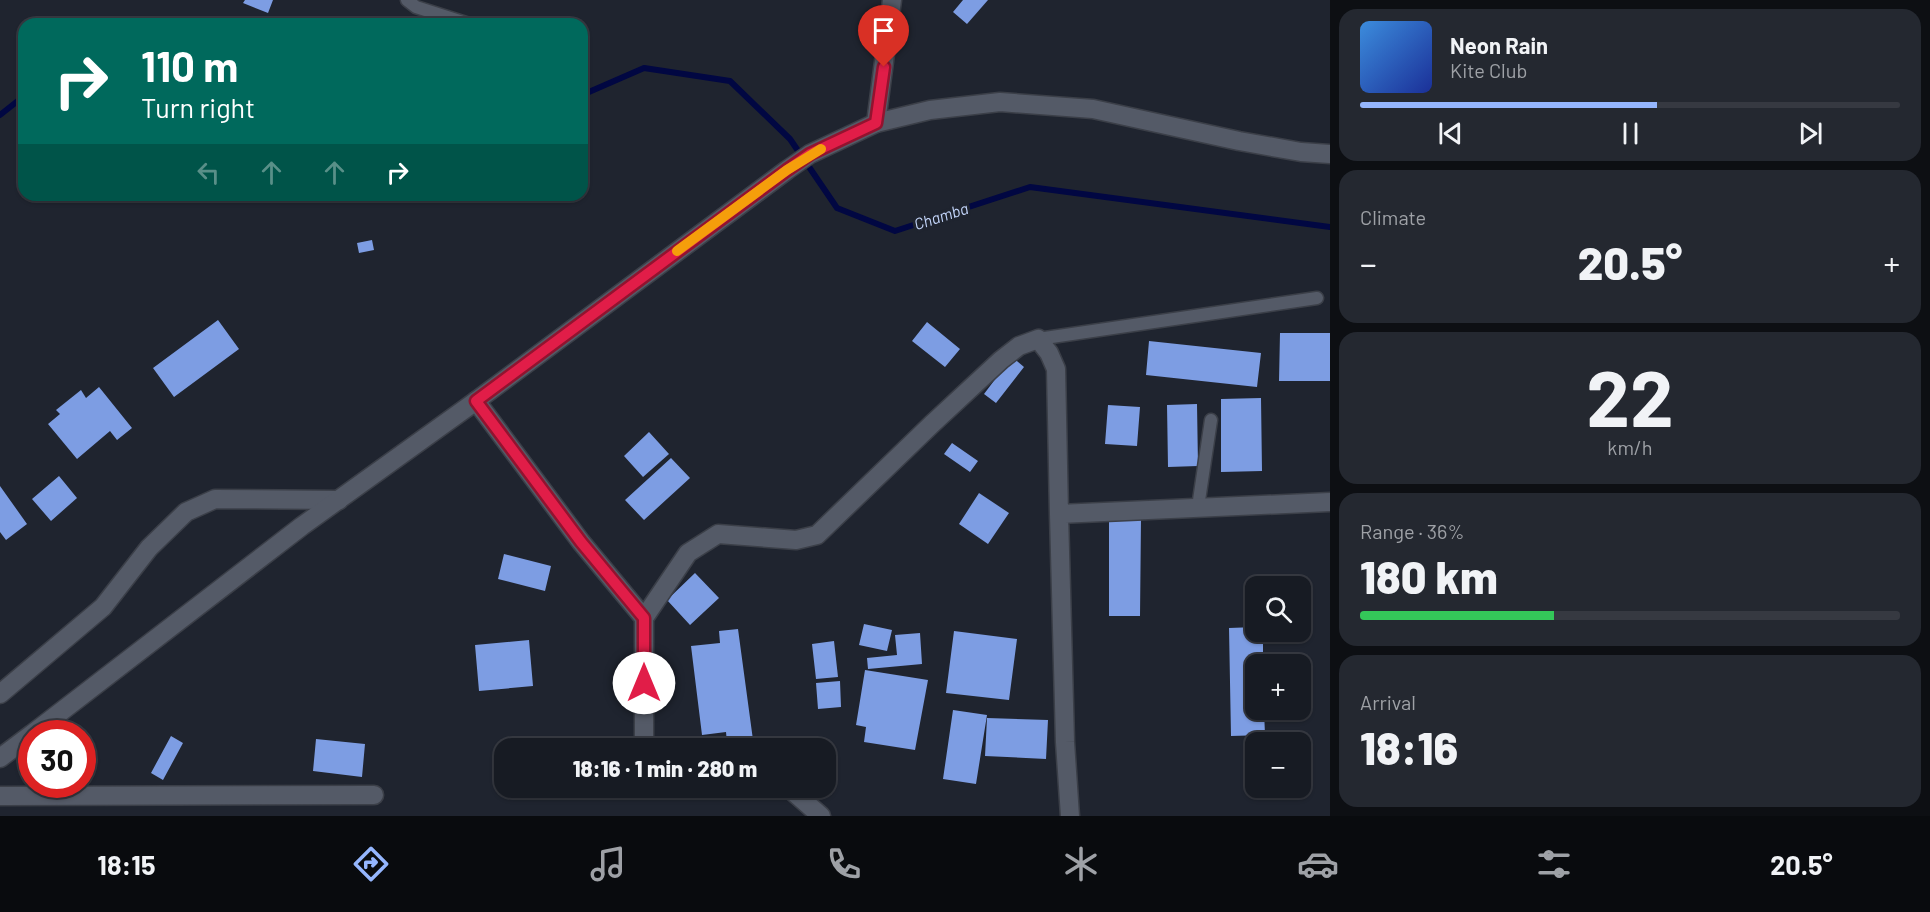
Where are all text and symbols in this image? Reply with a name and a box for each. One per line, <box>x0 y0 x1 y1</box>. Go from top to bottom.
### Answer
pin <box>858 5 909 67</box>
icon: arrive <box>867 14 900 47</box>
text: Neon Rain <box>1450 32 1548 58</box>
text: 110 m <box>141 40 238 90</box>
icon: right <box>42 42 120 120</box>
text: Kite Club <box>1450 58 1527 82</box>
text: Turn right <box>141 91 255 123</box>
icon: previous <box>1434 117 1467 150</box>
icon: pause <box>1614 117 1647 150</box>
icon: next <box>1794 117 1827 150</box>
icon: left <box>192 156 225 189</box>
icon: ahead <box>255 156 288 189</box>
icon: ahead <box>318 156 351 189</box>
icon: right <box>381 156 414 189</box>
water label: Chamba <box>911 198 970 233</box>
text: Climate <box>1360 205 1426 229</box>
text: 20.5° <box>1578 235 1682 289</box>
text: − <box>1360 243 1377 283</box>
text: + <box>1884 243 1900 283</box>
text: 22 <box>1586 349 1674 443</box>
text: km/h <box>1607 435 1653 459</box>
text: Range · 36% <box>1360 519 1464 543</box>
text: 180 km <box>1360 549 1498 603</box>
map controls <box>1245 576 1311 798</box>
button: search <box>1245 576 1311 642</box>
position arrow <box>612 651 676 715</box>
button: + <box>1245 654 1311 720</box>
text: Arrival <box>1360 690 1416 714</box>
speed limit sign: 30 <box>18 720 96 798</box>
text: 18:16 <box>1360 720 1458 774</box>
button: − <box>1245 732 1311 798</box>
text: 18:16 · 1 min · 280 m <box>573 755 757 781</box>
icon: directions <box>350 843 392 885</box>
icon: music <box>587 843 629 885</box>
icon: phone <box>823 843 865 885</box>
icon: climate <box>1060 843 1102 885</box>
icon: car <box>1297 843 1339 885</box>
icon: filters <box>1533 843 1575 885</box>
text: 18:15 <box>97 848 155 880</box>
text: 20.5° <box>1770 848 1833 880</box>

